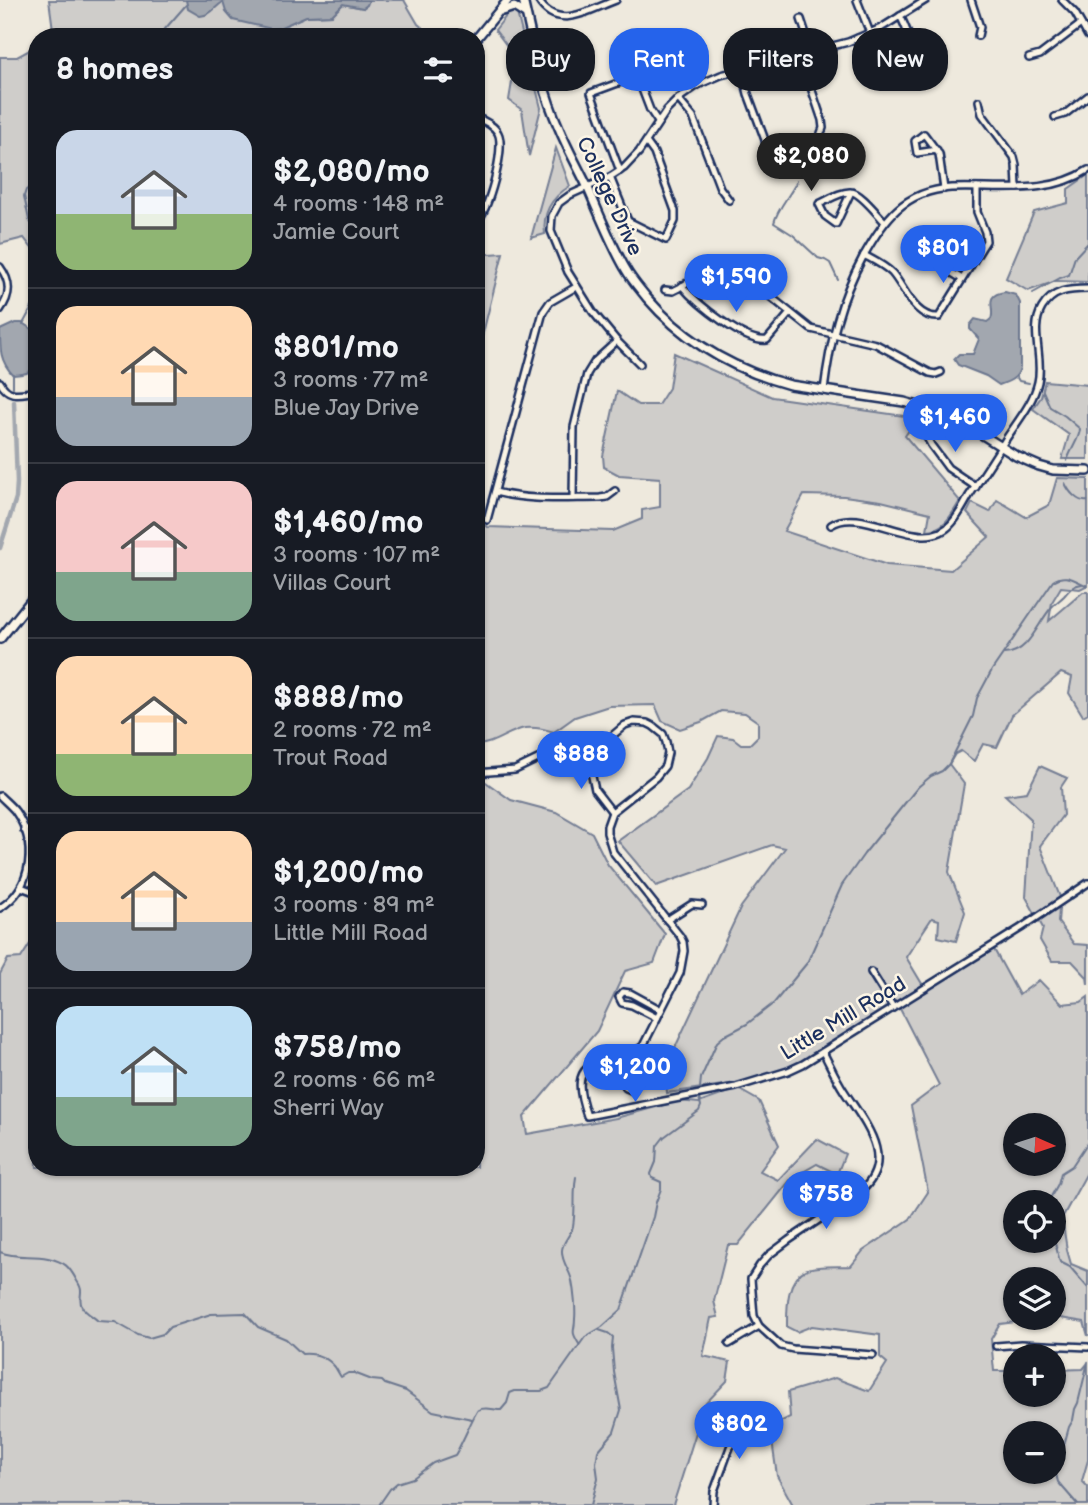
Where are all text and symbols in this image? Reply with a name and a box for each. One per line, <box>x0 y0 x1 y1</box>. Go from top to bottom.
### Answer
chip: Buy <box>506 28 595 91</box>
chip: Rent <box>609 28 709 91</box>
chip: Filters <box>723 28 838 91</box>
chip: New <box>852 28 948 91</box>
icon: filters <box>419 51 457 89</box>
text: 8 homes <box>56 52 173 88</box>
street label: College Drive <box>571 133 648 260</box>
pin: $2,080 <box>754 134 868 193</box>
text: $2,080 <box>773 142 849 170</box>
text: $2,080/mo <box>273 154 430 190</box>
icon: home <box>112 158 196 242</box>
text: 4 rooms · 148 m² <box>273 190 444 218</box>
text: Jamie Court <box>273 218 399 246</box>
pin: $801 <box>902 226 984 285</box>
text: $801 <box>917 234 970 262</box>
pin: $1,590 <box>679 254 793 314</box>
text: $1,590 <box>700 263 772 291</box>
text: $801/mo <box>273 330 399 366</box>
icon: home <box>112 334 196 418</box>
text: 3 rooms · 77 m² <box>273 366 429 394</box>
text: Blue Jay Drive <box>273 394 419 422</box>
pin: $1,460 <box>898 394 1012 454</box>
text: $1,460 <box>919 403 991 431</box>
text: $1,460/mo <box>273 505 423 541</box>
icon: home <box>112 509 196 593</box>
text: 3 rooms · 107 m² <box>273 541 440 569</box>
text: Villas Court <box>273 569 391 597</box>
text: $888/mo <box>273 680 404 716</box>
icon: home <box>112 684 196 768</box>
text: 2 rooms · 72 m² <box>273 716 432 744</box>
pin: $888 <box>540 732 622 791</box>
text: $888 <box>553 740 609 768</box>
text: Trout Road <box>273 744 388 772</box>
text: $1,200/mo <box>273 855 424 891</box>
icon: home <box>112 859 196 943</box>
text: 3 rooms · 89 m² <box>273 891 435 919</box>
text: Little Mill Road <box>273 919 428 947</box>
street label: Little Mill Road <box>776 971 910 1066</box>
text: $758/mo <box>273 1030 401 1066</box>
icon: home <box>112 1034 196 1118</box>
pin: $1,200 <box>578 1044 692 1104</box>
text: $1,200 <box>599 1053 671 1081</box>
text: 2 rooms · 66 m² <box>273 1066 435 1094</box>
text: Sherri Way <box>273 1094 384 1122</box>
north arrow <box>1003 1113 1066 1176</box>
map controls <box>1003 1113 1066 1484</box>
pin: $758 <box>785 1172 867 1231</box>
text: $758 <box>799 1180 853 1208</box>
button: locate <box>1003 1190 1066 1253</box>
button: layers <box>1003 1267 1066 1330</box>
button: + <box>1003 1344 1066 1407</box>
pin: $802 <box>698 1402 780 1461</box>
text: $802 <box>710 1410 768 1438</box>
button: − <box>1003 1421 1066 1484</box>

